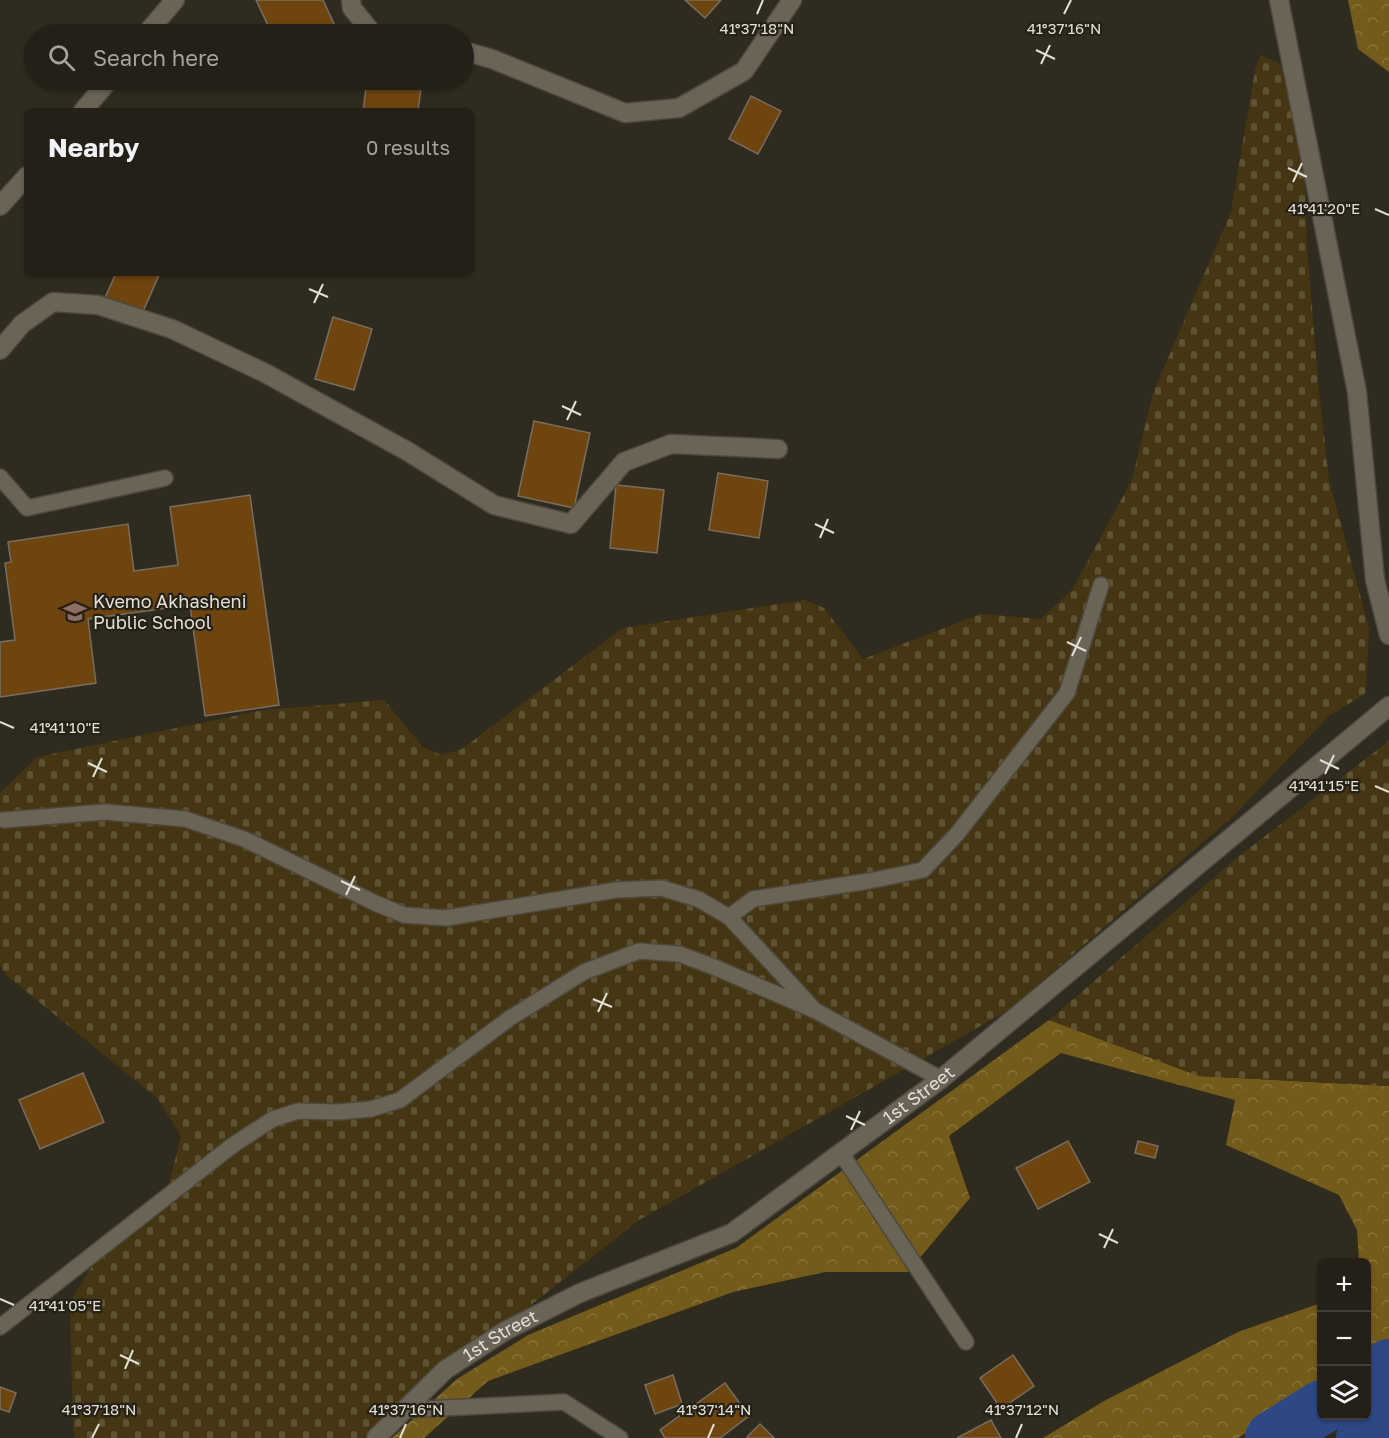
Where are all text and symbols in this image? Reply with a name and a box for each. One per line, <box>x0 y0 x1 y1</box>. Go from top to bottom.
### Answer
text: 41°37'18"N <box>720 19 794 37</box>
text: 41°37'16"N <box>1027 19 1101 37</box>
search box <box>24 24 474 90</box>
icon: search <box>45 41 78 74</box>
text: Search here <box>93 44 219 71</box>
text: Nearby <box>48 132 139 163</box>
text: 0 results <box>366 135 450 159</box>
text: 41°41'20"E <box>1288 199 1360 217</box>
place label: Kvemo Akhasheni Public School <box>93 590 247 633</box>
school or university icon: Kvemo Akhasheni Public School <box>62 599 88 625</box>
text: 41°41'10"E <box>29 718 101 736</box>
text: 41°41'15"E <box>1289 776 1359 794</box>
street label: 1st Street <box>878 1061 958 1128</box>
map controls <box>1317 1258 1371 1420</box>
button: + <box>1317 1258 1371 1312</box>
text: 41°41'05"E <box>29 1296 101 1314</box>
street label: 1st Street <box>458 1304 541 1366</box>
button: − <box>1317 1312 1371 1366</box>
button: layers <box>1317 1366 1371 1420</box>
text: 41°37'18"N <box>62 1400 136 1418</box>
text: 41°37'16"N <box>369 1400 443 1418</box>
text: 41°37'14"N <box>677 1400 751 1418</box>
text: 41°37'12"N <box>985 1400 1059 1418</box>

